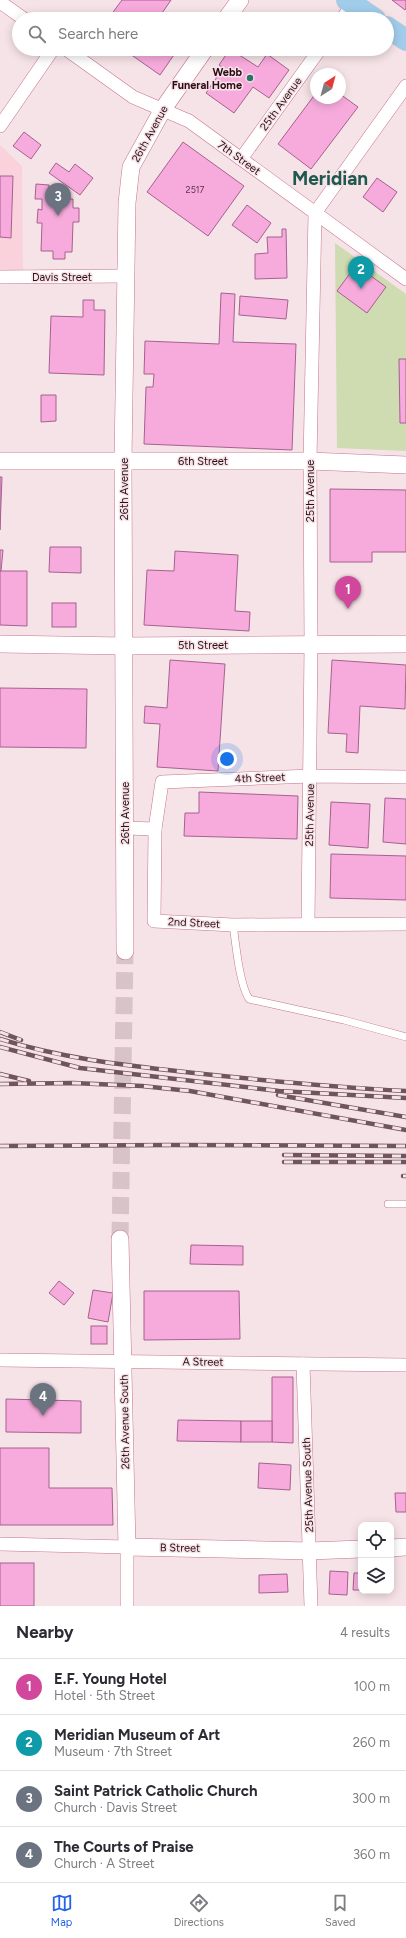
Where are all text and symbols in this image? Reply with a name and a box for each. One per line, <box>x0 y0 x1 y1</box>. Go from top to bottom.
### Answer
search box <box>12 12 394 56</box>
icon: search <box>26 23 48 45</box>
text: Search here <box>58 25 138 43</box>
place label: Webb Funeral Home <box>172 66 242 92</box>
north arrow <box>310 68 346 104</box>
marker: Webb Funeral Home <box>245 73 255 83</box>
street label: 25th Avenue <box>257 75 305 133</box>
street label: 26th Avenue <box>129 103 171 165</box>
street label: 7th Street <box>215 138 263 178</box>
district label: Meridian <box>292 167 368 190</box>
pin: 3 <box>45 183 71 216</box>
house number: 2517 <box>186 184 205 195</box>
pin: 2 <box>348 256 374 289</box>
street label: Davis Street <box>32 271 92 284</box>
street label: 6th Street <box>178 455 228 468</box>
street label: 26th Avenue <box>118 458 131 520</box>
street label: 25th Avenue <box>304 460 317 522</box>
pin: 1 <box>335 576 361 609</box>
street label: 5th Street <box>178 639 228 652</box>
your location <box>217 749 237 769</box>
street label: 4th Street <box>234 771 286 785</box>
street label: 26th Avenue <box>119 782 132 844</box>
street label: 25th Avenue <box>303 784 317 846</box>
street label: 2nd Street <box>168 915 220 931</box>
street label: A Street <box>182 1355 224 1369</box>
street label: 26th Avenue South <box>118 1374 132 1470</box>
pin: 4 <box>30 1383 56 1416</box>
street label: 25th Avenue South <box>300 1437 316 1533</box>
map controls <box>358 1522 394 1594</box>
button: locate <box>358 1522 394 1558</box>
street label: B Street <box>160 1541 200 1555</box>
button: layers <box>358 1558 394 1594</box>
text: Nearby <box>16 1622 74 1642</box>
text: 4 results <box>340 1625 390 1640</box>
text: E.F. Young Hotel <box>54 1670 167 1688</box>
text: 1 <box>26 1679 32 1694</box>
text: 100 m <box>354 1679 390 1694</box>
text: Hotel · 5th Street <box>54 1688 155 1703</box>
text: Meridian Museum of Art <box>54 1726 220 1744</box>
text: 2 <box>25 1735 33 1750</box>
text: 260 m <box>353 1735 390 1750</box>
text: Museum · 7th Street <box>54 1744 172 1759</box>
text: Saint Patrick Catholic Church <box>54 1782 257 1800</box>
text: 3 <box>25 1791 33 1806</box>
text: 300 m <box>352 1791 390 1806</box>
text: Church · Davis Street <box>54 1800 177 1815</box>
text: The Courts of Praise <box>54 1838 194 1856</box>
text: 4 <box>25 1847 33 1862</box>
text: 360 m <box>353 1847 390 1862</box>
text: Church · A Street <box>54 1856 155 1871</box>
tab: Map <box>51 1892 73 1929</box>
tab: Directions <box>174 1892 224 1929</box>
tab: Saved <box>325 1892 355 1929</box>

